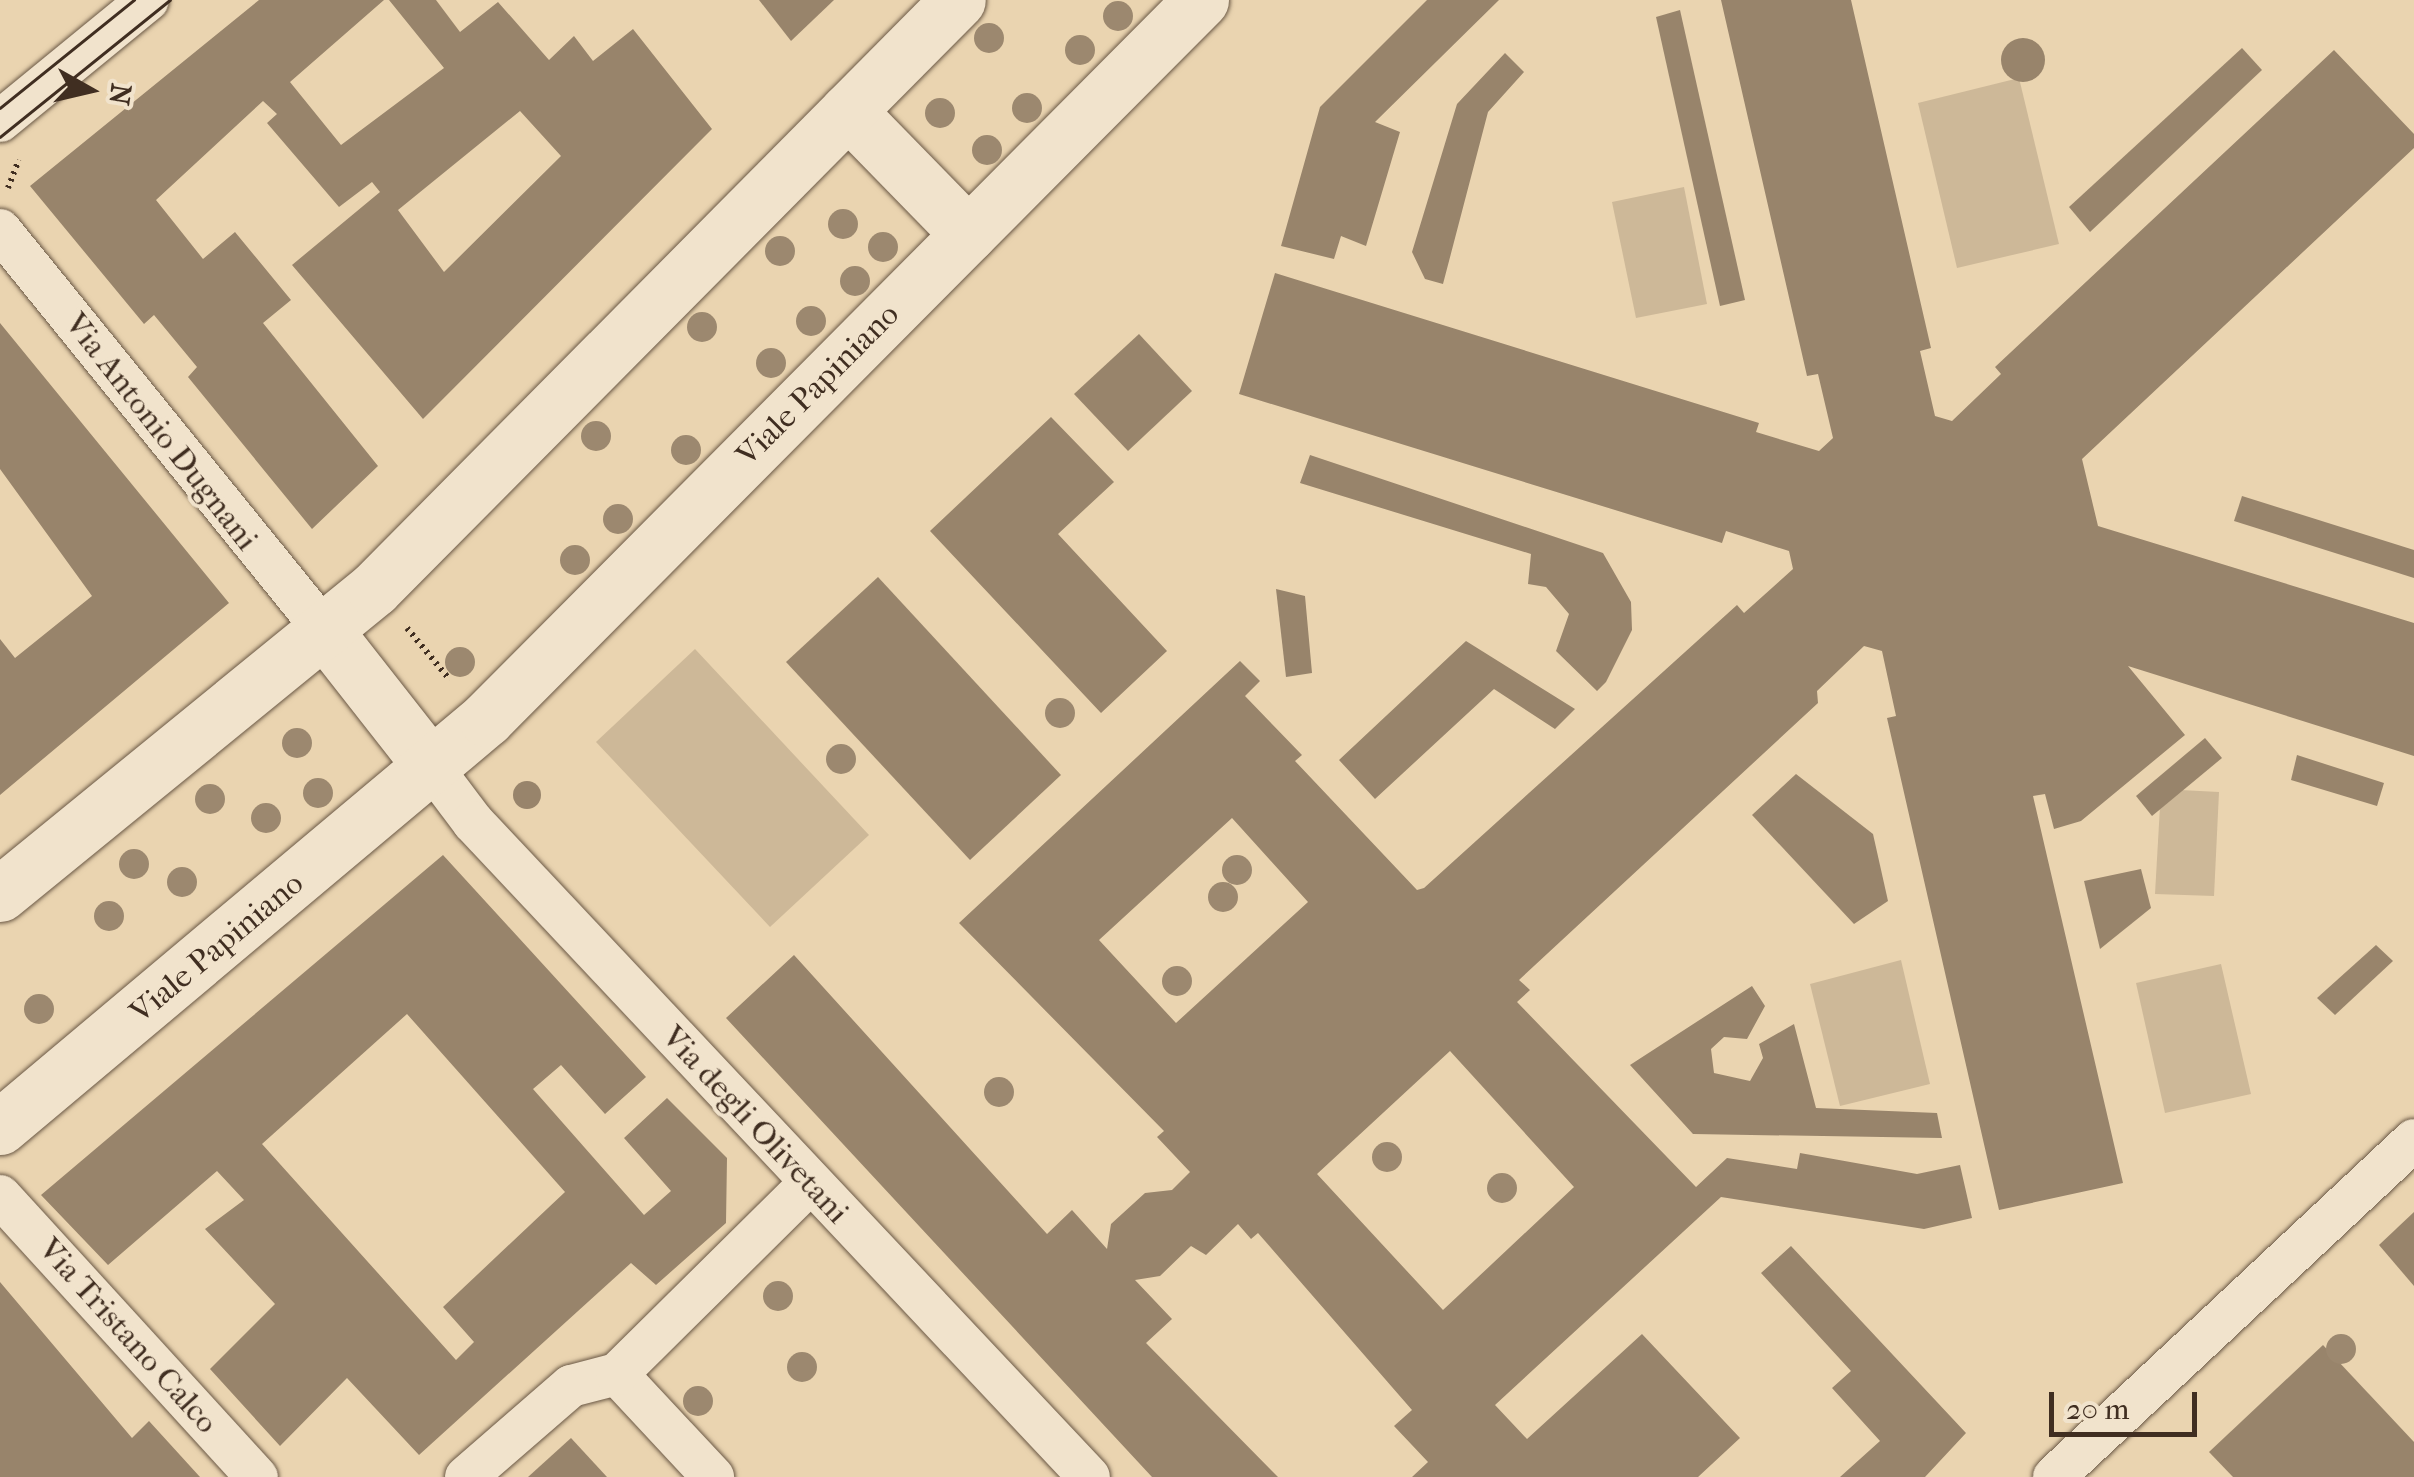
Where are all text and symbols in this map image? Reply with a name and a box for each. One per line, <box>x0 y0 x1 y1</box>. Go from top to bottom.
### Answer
north arrow <box>40 40 140 140</box>
text: N <box>102 81 138 107</box>
street label: Viale Papiniano <box>729 296 907 474</box>
street label: Via Antonio Dugnani <box>56 306 266 558</box>
street label: Viale Papiniano <box>123 864 311 1032</box>
street label: Via degli Olivetani <box>654 1018 856 1232</box>
street label: Via Tristano Calco <box>30 1231 226 1441</box>
scale bar <box>2054 1372 2202 1434</box>
text: 20 m <box>2066 1392 2129 1427</box>

